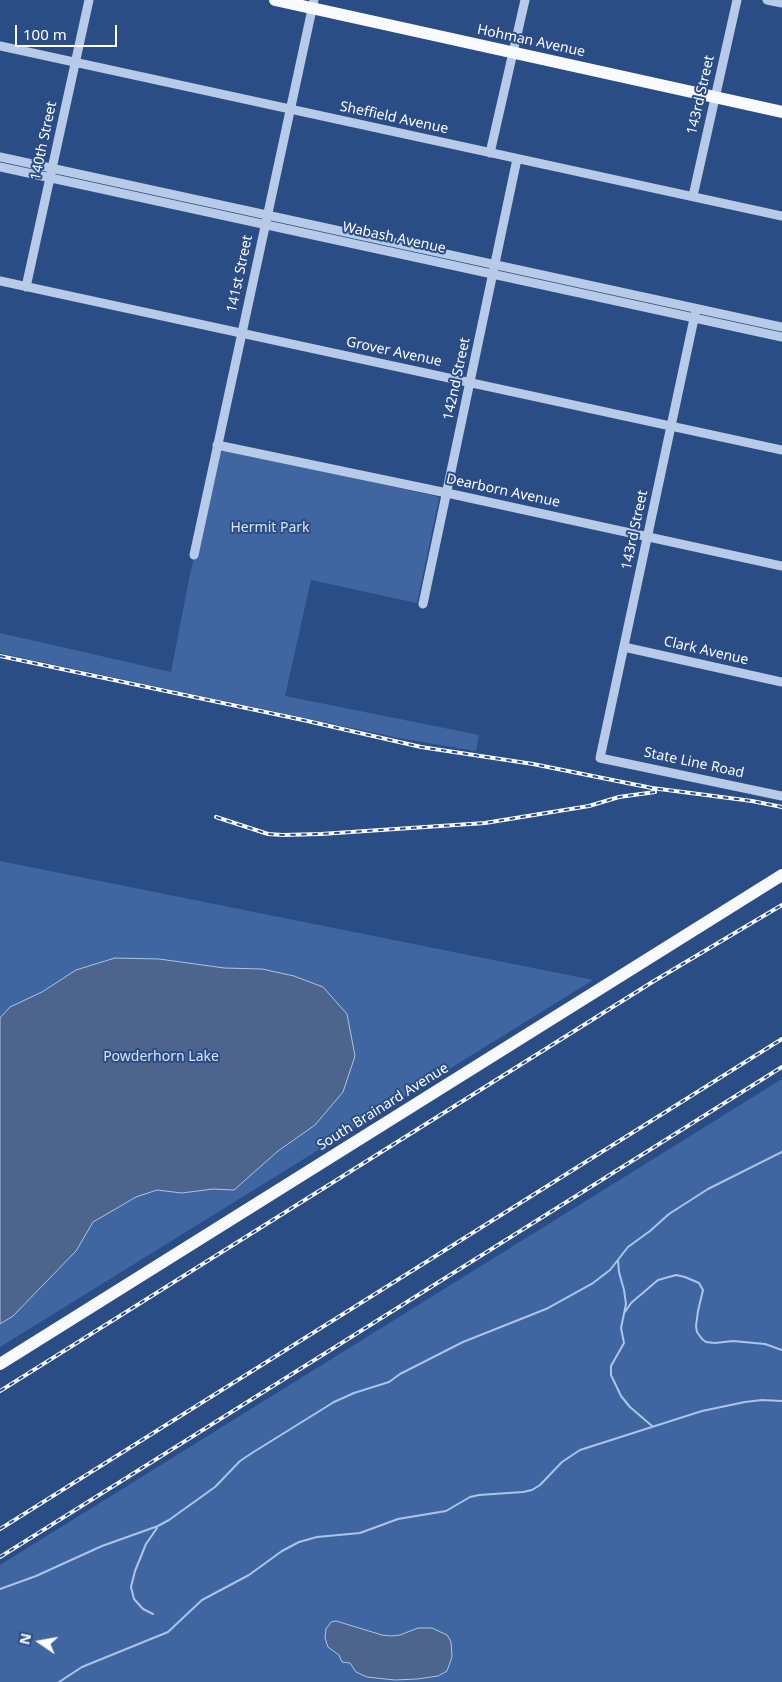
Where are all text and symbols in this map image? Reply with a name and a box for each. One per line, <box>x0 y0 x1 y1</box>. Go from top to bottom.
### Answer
scale bar <box>18 15 120 47</box>
street label: Hohman Avenue <box>476 21 586 61</box>
text: 100 m <box>23 24 67 44</box>
street label: 143rd Street <box>684 54 718 136</box>
street label: Sheffield Avenue <box>338 98 450 138</box>
street label: 140th Street <box>27 100 61 182</box>
street label: Wabash Avenue <box>341 219 447 257</box>
street label: 141st Street <box>224 234 256 314</box>
street label: Grover Avenue <box>345 334 443 370</box>
street label: 142nd Street <box>440 336 474 422</box>
street label: Dearborn Avenue <box>444 471 562 511</box>
street label: 143rd Street <box>618 489 652 571</box>
park label: Hermit Park <box>230 520 310 536</box>
street label: Clark Avenue <box>662 633 750 669</box>
street label: State Line Road <box>642 744 746 782</box>
park label: Powderhorn Lake <box>103 1049 219 1065</box>
street label: South Brainard Avenue <box>314 1060 452 1154</box>
north arrow <box>15 1617 65 1667</box>
text: N <box>14 1631 35 1646</box>

